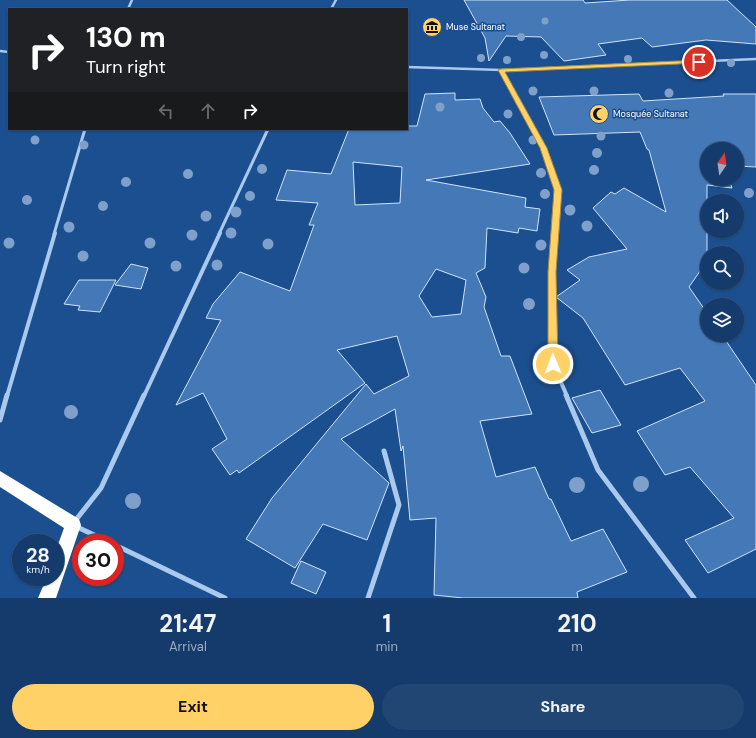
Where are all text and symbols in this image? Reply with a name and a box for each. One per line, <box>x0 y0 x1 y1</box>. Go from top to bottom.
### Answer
museum icon: Muse Sultanat <box>421 16 443 38</box>
text: 130 m <box>86 19 166 56</box>
place label: Muse Sultanat <box>446 21 505 33</box>
icon: right <box>20 24 72 76</box>
pin <box>682 45 716 79</box>
icon: arrive <box>688 51 710 73</box>
text: Turn right <box>86 55 166 79</box>
icon: left <box>155 100 177 122</box>
icon: ahead <box>197 100 219 122</box>
icon: right <box>239 100 261 122</box>
mosque icon: Mosquée Sultanat <box>588 103 610 125</box>
place label: Mosquée Sultanat <box>613 108 689 120</box>
north arrow <box>700 142 744 186</box>
map controls <box>700 142 744 342</box>
button: sound <box>700 194 744 238</box>
button: search <box>700 246 744 290</box>
button: layers <box>700 298 744 342</box>
position arrow <box>532 343 574 385</box>
speed limit sign: 30 <box>72 534 124 586</box>
text: 28 <box>26 542 50 568</box>
text: km/h <box>26 563 50 576</box>
text: 21:47 <box>159 608 216 639</box>
text: 1 <box>382 608 391 639</box>
text: 210 <box>557 608 597 639</box>
text: Arrival <box>169 638 207 655</box>
text: min <box>376 638 398 655</box>
text: m <box>571 638 583 655</box>
button: Exit <box>12 684 374 730</box>
button: Share <box>382 684 744 730</box>

